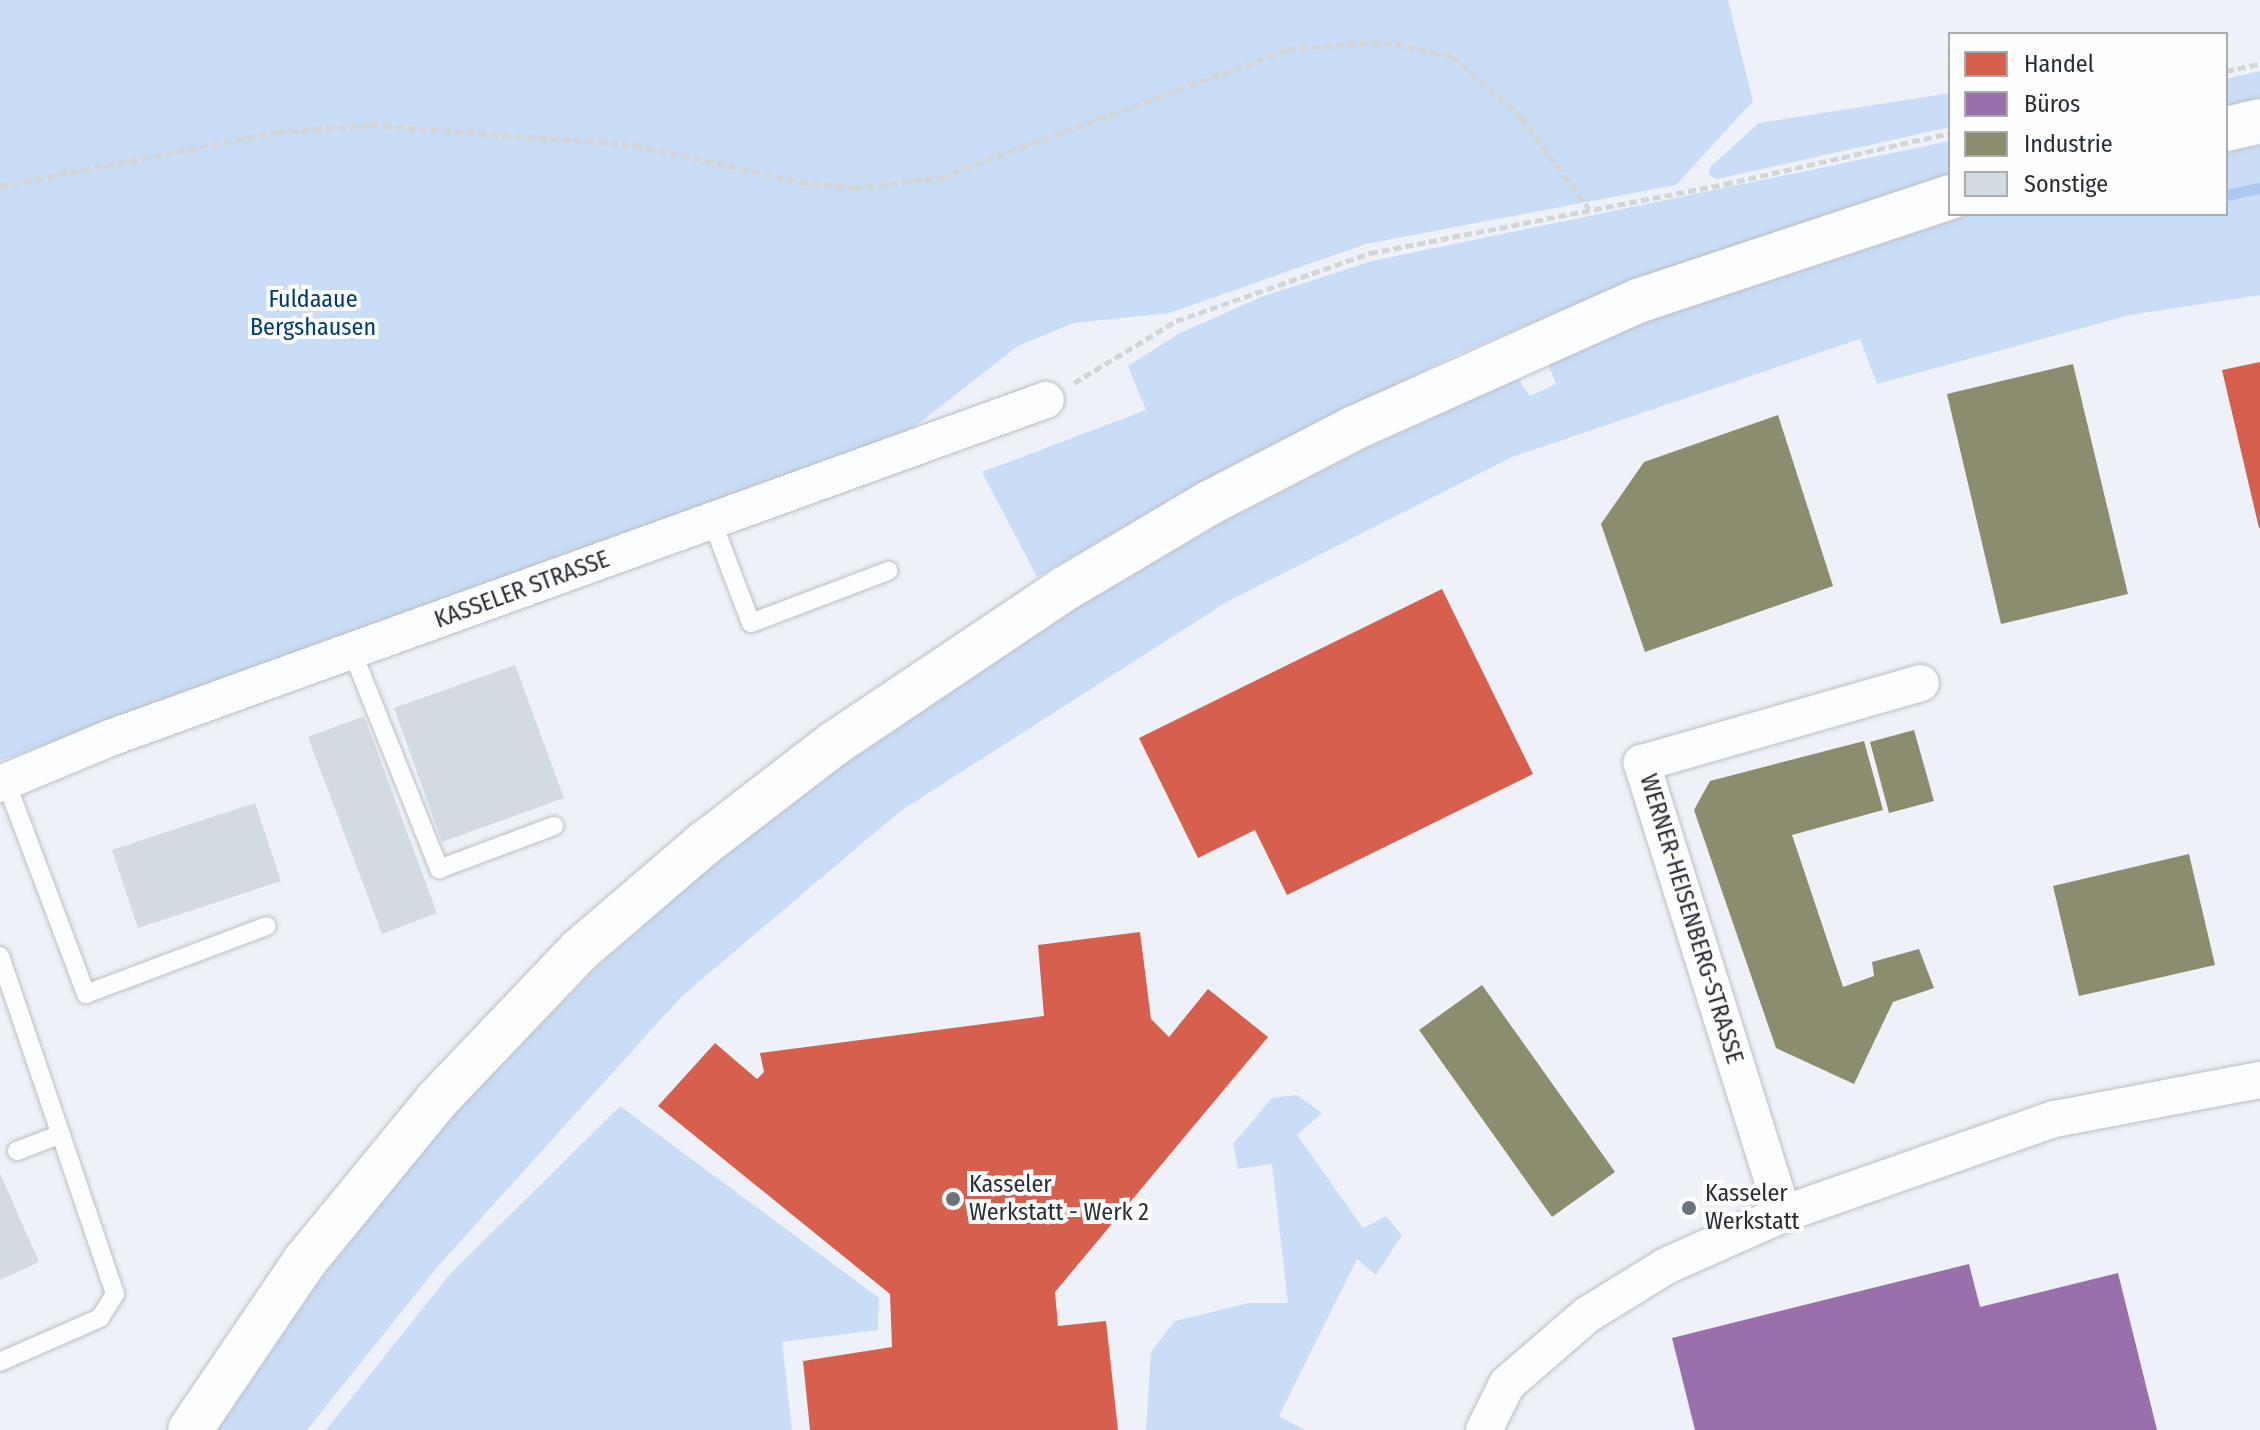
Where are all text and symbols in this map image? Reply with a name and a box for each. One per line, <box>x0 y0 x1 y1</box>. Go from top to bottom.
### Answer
legend <box>1948 32 2228 216</box>
text: Handel <box>2024 50 2094 78</box>
text: Büros <box>2024 90 2080 118</box>
text: Industrie <box>2024 130 2113 158</box>
text: Sonstige <box>2024 170 2108 198</box>
park label: Fuldaaue Bergshausen <box>250 286 376 342</box>
street label: KASSELER STRASSE <box>431 545 613 635</box>
street label: WERNER-HEISENBERG-STRASSE <box>1633 771 1749 1067</box>
place label: Kasseler Werkstatt - Werk 2 <box>969 1171 1149 1227</box>
place label: Kasseler Werkstatt <box>1705 1180 1799 1236</box>
marker: Kasseler Werkstatt - Werk 2 <box>944 1190 962 1208</box>
marker: Kasseler Werkstatt <box>1680 1199 1698 1217</box>

